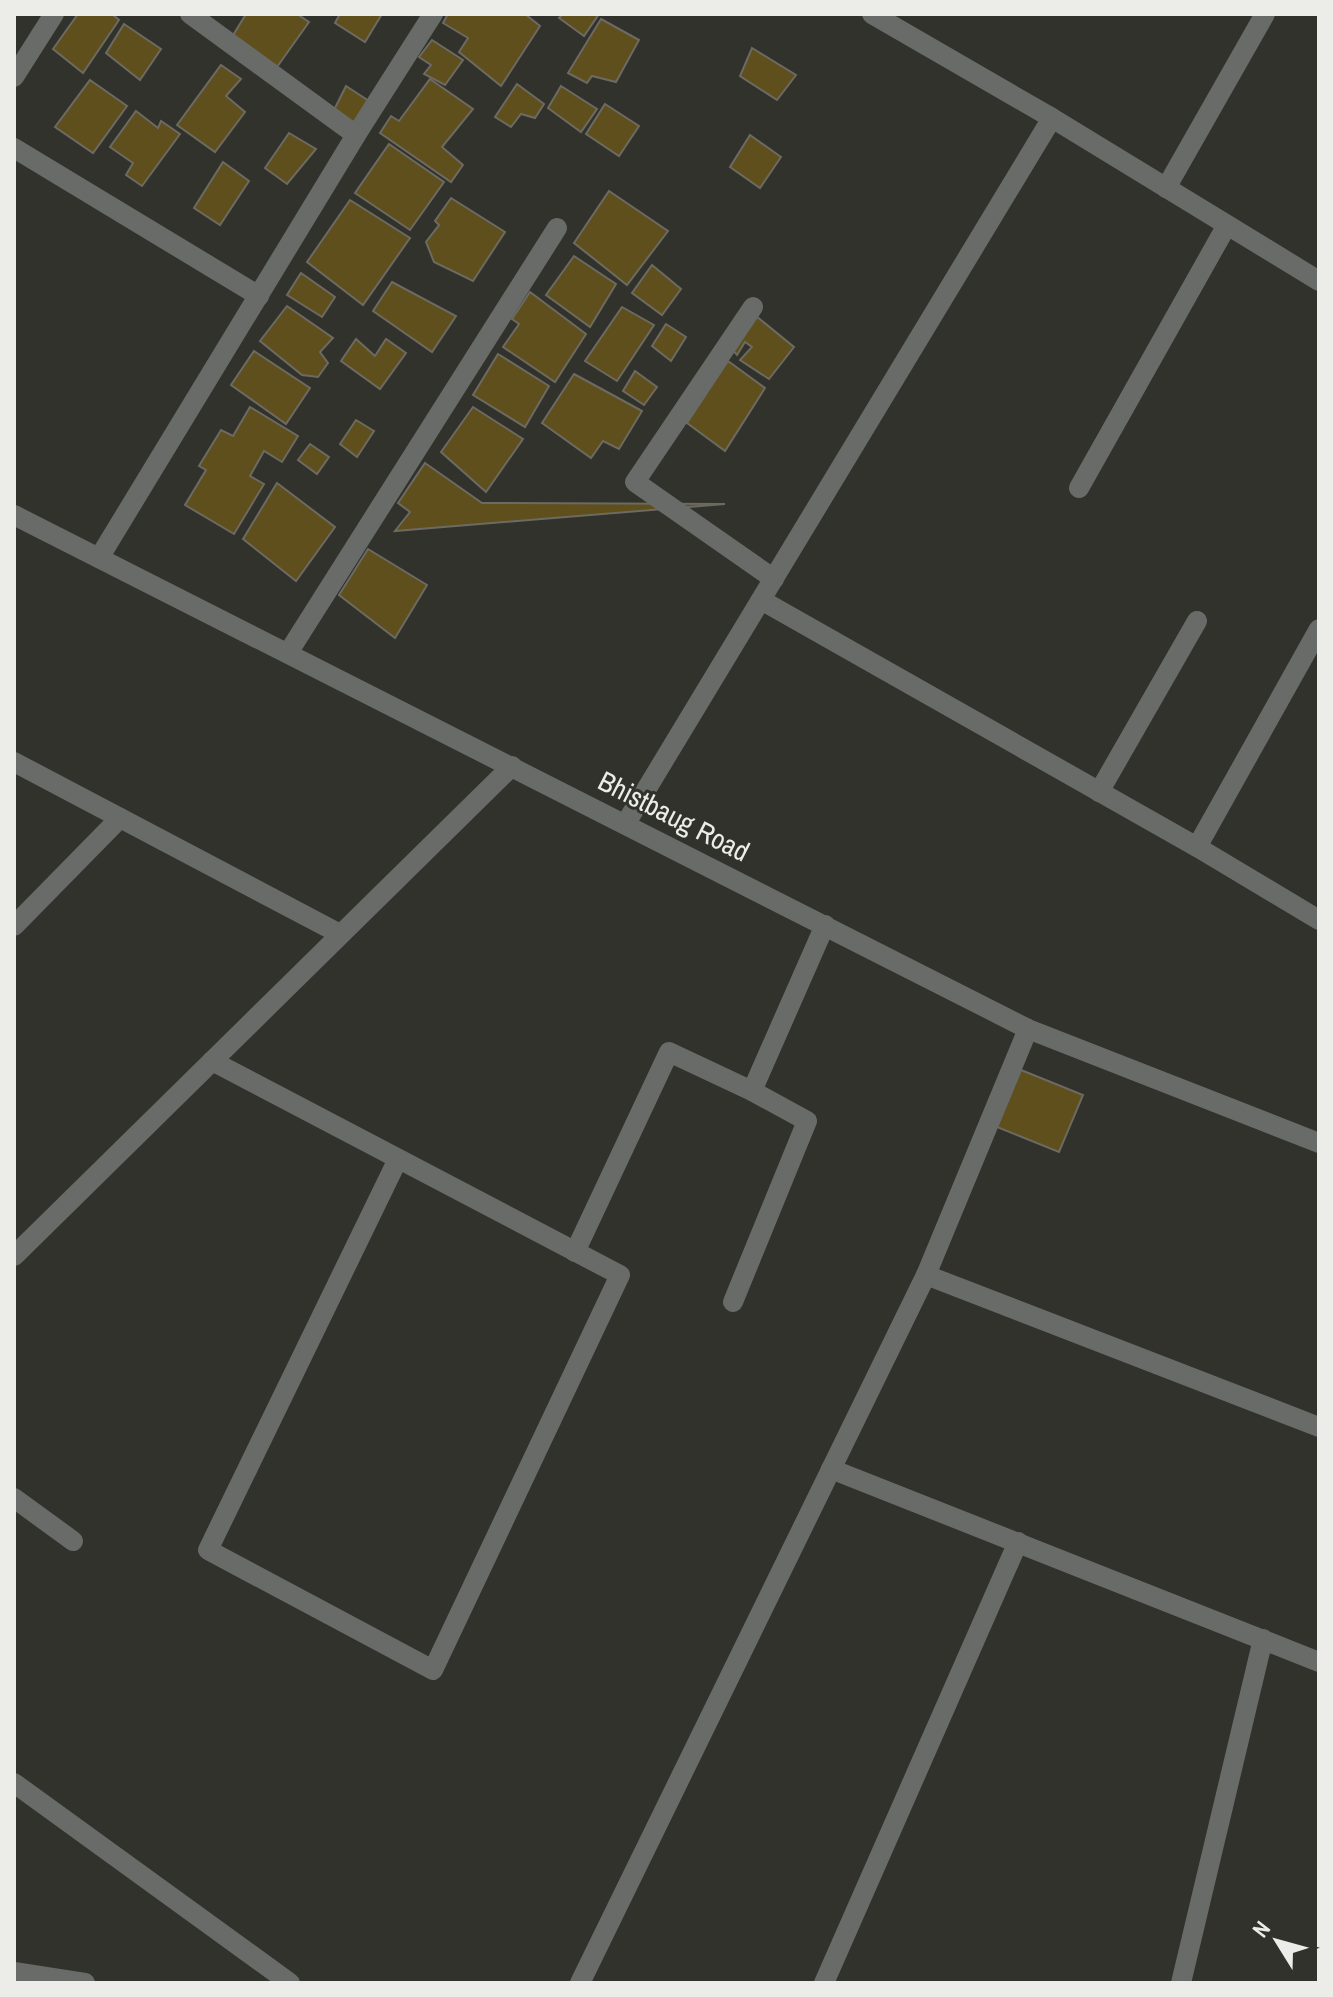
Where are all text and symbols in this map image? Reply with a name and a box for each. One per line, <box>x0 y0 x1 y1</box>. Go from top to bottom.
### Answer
street label: Bhistbaug Road <box>592 762 756 870</box>
north arrow <box>1237 1901 1317 1981</box>
text: N <box>1245 1915 1277 1943</box>

